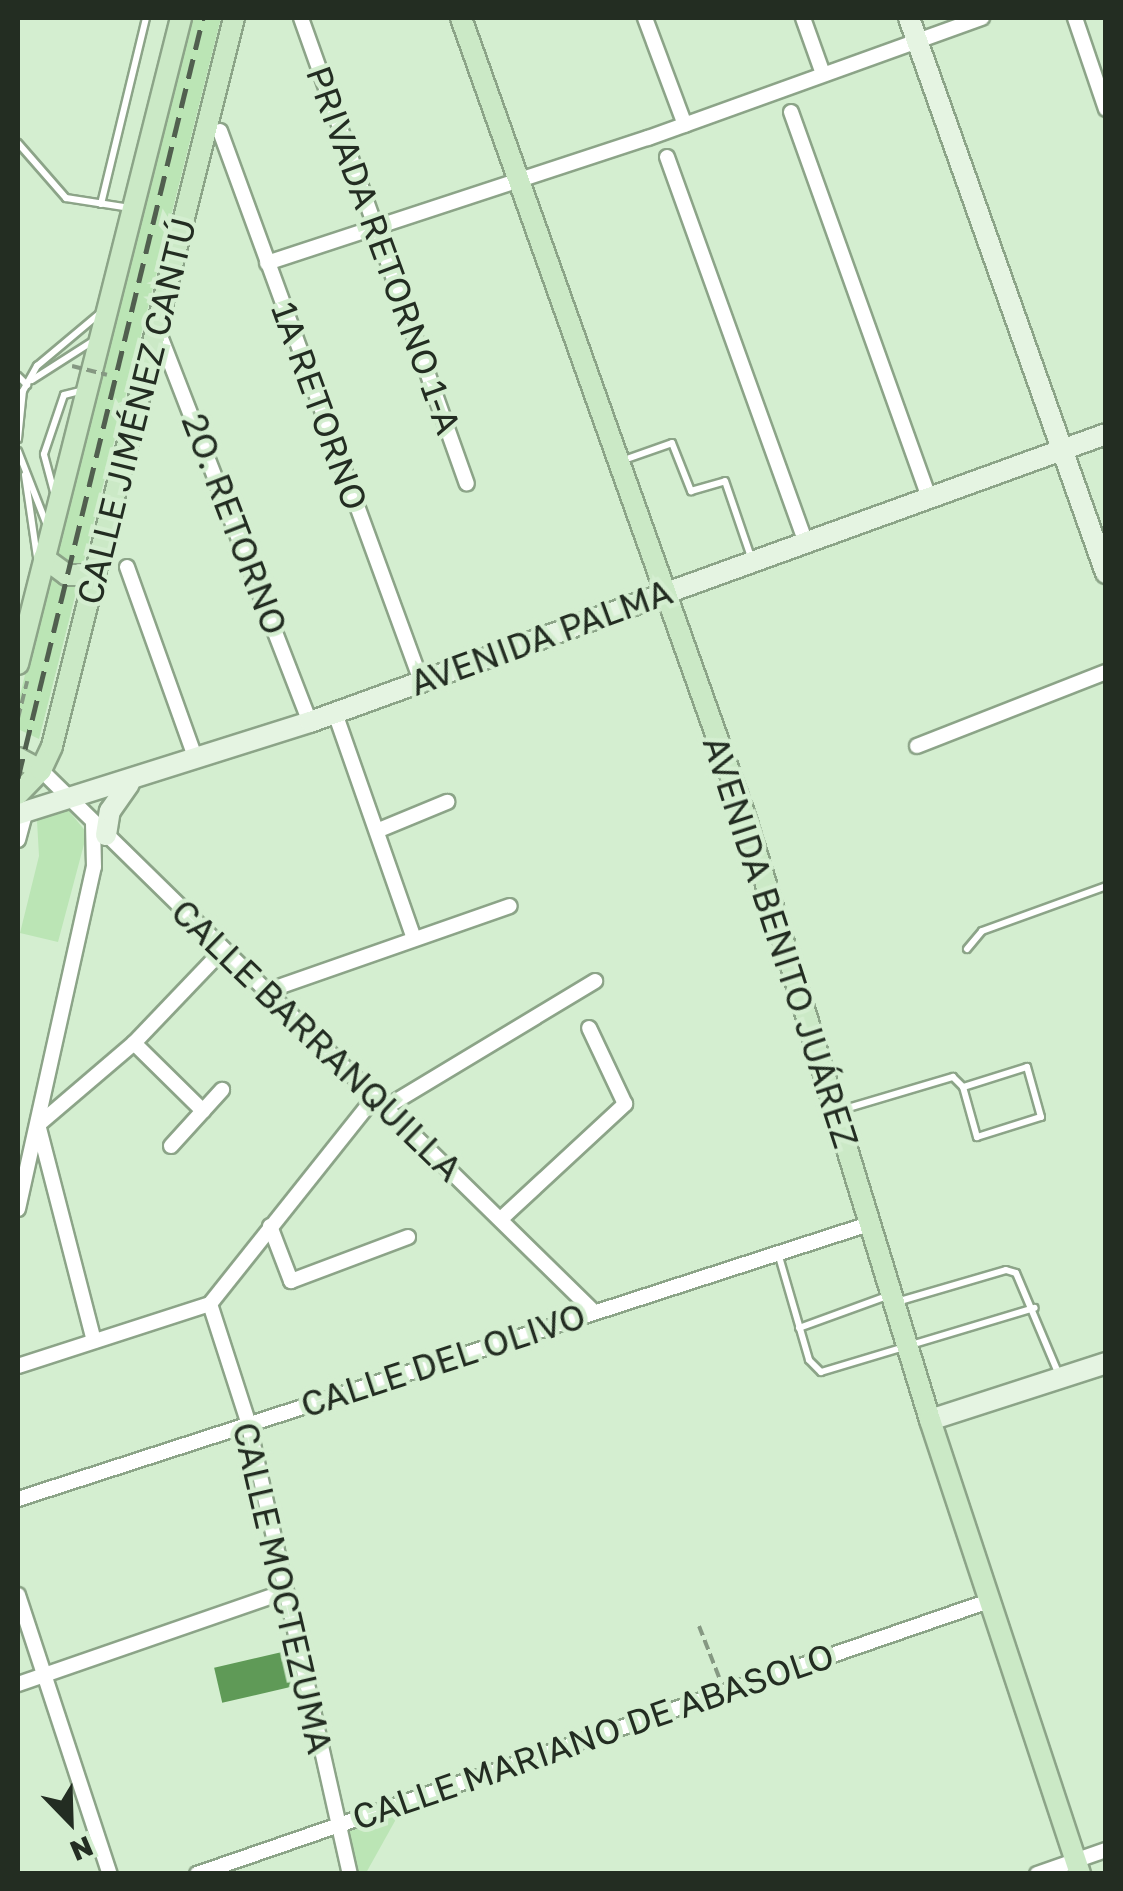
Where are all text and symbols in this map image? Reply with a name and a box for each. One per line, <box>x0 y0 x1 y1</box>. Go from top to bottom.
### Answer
street label: PRIVADA RETORNO 1-A <box>298 60 470 440</box>
street label: CALLE JIMÉNEZ CANTÚ <box>68 214 204 608</box>
street label: 1A RETORNO <box>263 296 377 516</box>
street label: 2O. RETORNO <box>174 408 296 640</box>
street label: AVENIDA PALMA <box>404 570 678 704</box>
street label: AVENIDA BENITO JUÁREZ <box>695 731 867 1153</box>
street label: CALLE BARRANQUILLA <box>163 890 471 1190</box>
street label: CALLE DEL OLIVO <box>295 1294 591 1426</box>
street label: CALLE MOCTEZUMA <box>224 1418 342 1758</box>
street label: CALLE MARIANO DE ABASOLO <box>347 1634 839 1838</box>
north arrow <box>20 1771 120 1871</box>
text: N <box>66 1830 98 1868</box>

